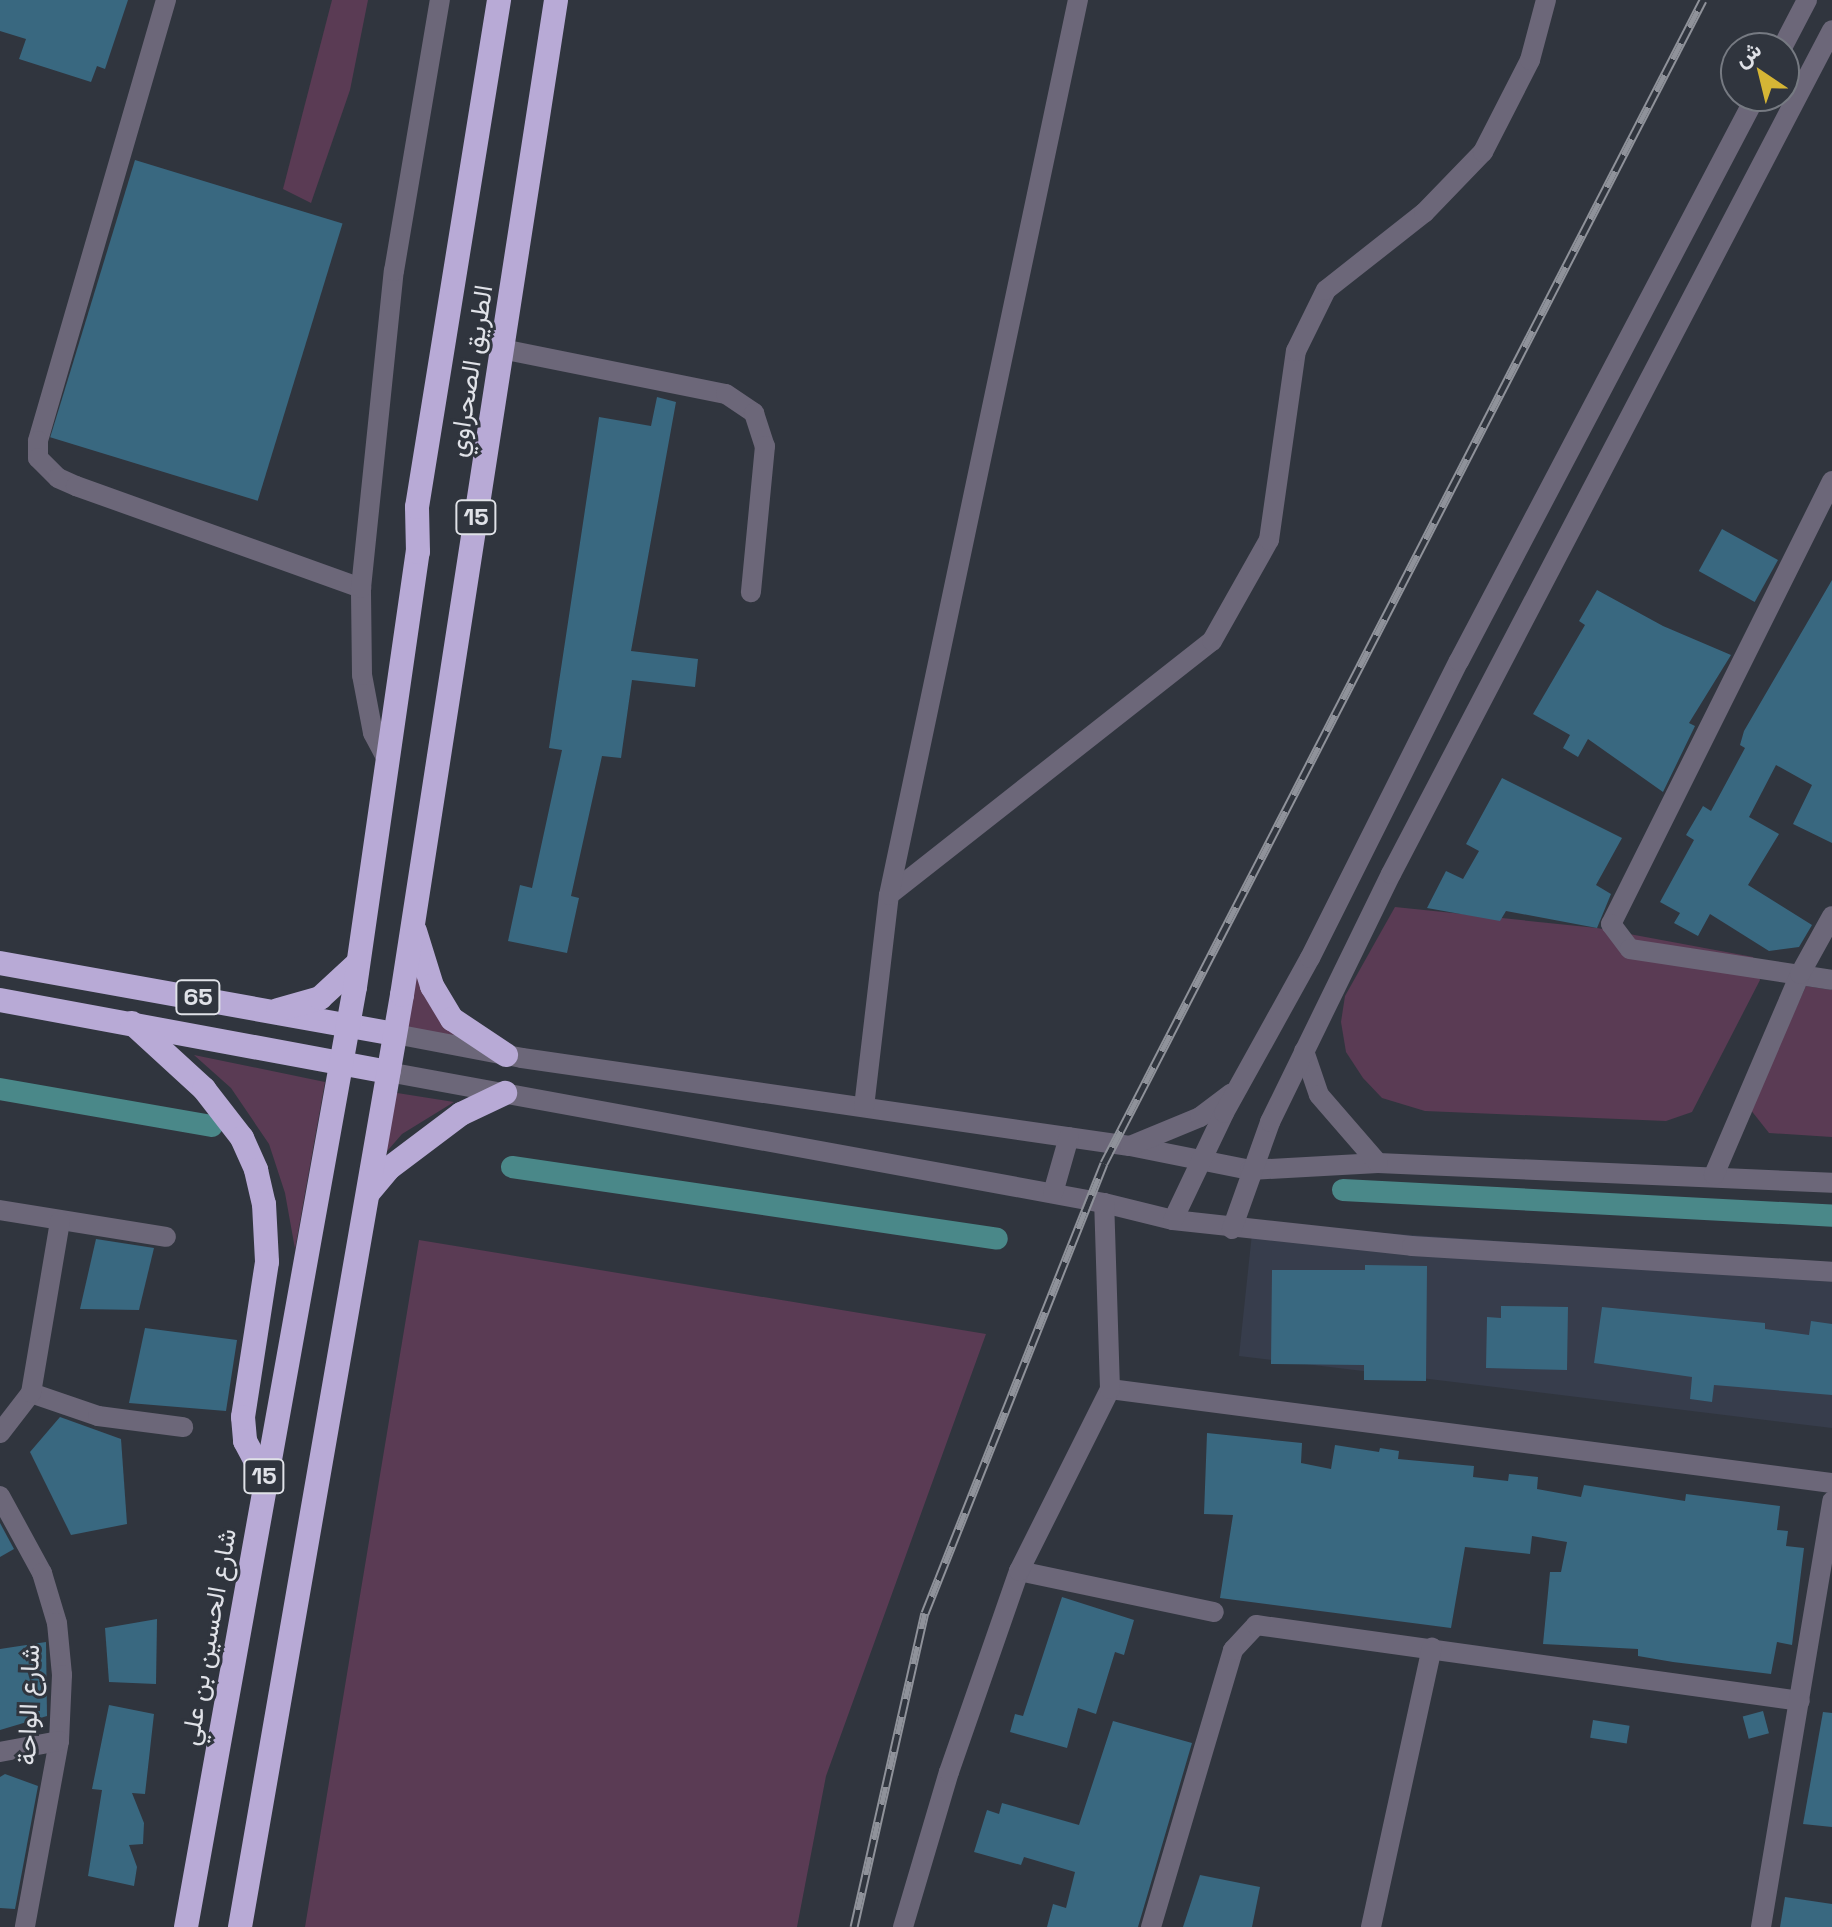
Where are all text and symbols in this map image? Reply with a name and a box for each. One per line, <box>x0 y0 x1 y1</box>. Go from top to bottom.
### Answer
north arrow <box>1720 32 1800 112</box>
text: ش <box>1729 35 1766 73</box>
street label: الطريق الصحراوي <box>442 283 500 459</box>
road number: 15 <box>454 497 498 537</box>
road number: 65 <box>174 977 222 1017</box>
road number: 15 <box>242 1456 286 1496</box>
street label: شارع الحسين بن علي <box>175 1526 243 1748</box>
street label: شارع الواحة <box>11 1644 47 1766</box>

